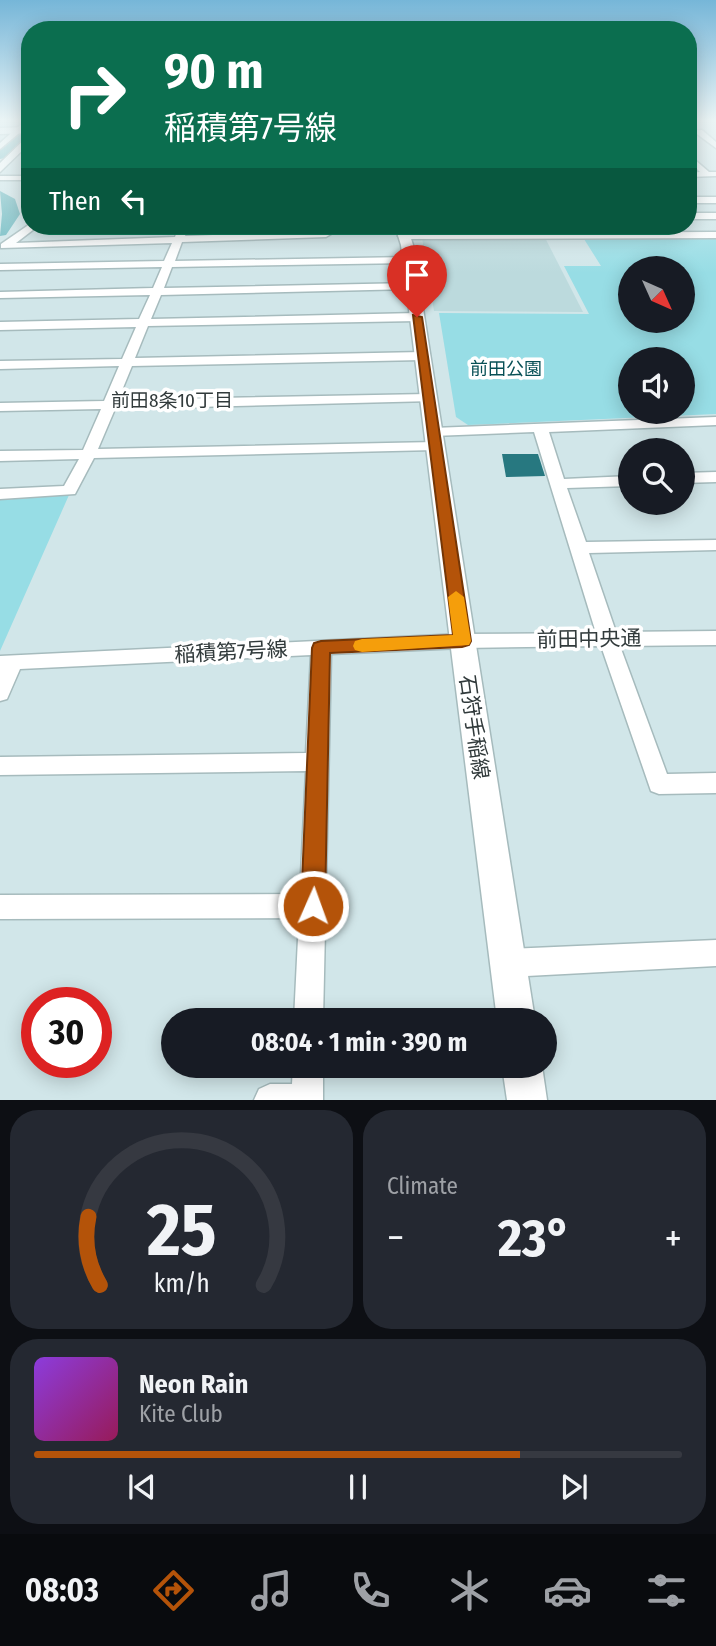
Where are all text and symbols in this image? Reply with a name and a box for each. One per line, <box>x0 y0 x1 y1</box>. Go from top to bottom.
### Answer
text: 90 m <box>164 42 264 101</box>
icon: right <box>49 49 140 140</box>
text: 稲積第7号線 <box>164 109 337 147</box>
icon: left <box>115 182 153 220</box>
text: Then <box>49 186 101 217</box>
pin <box>387 245 447 317</box>
icon: arrive <box>398 256 436 294</box>
north arrow <box>618 256 695 332</box>
map controls <box>618 256 695 515</box>
button: sound <box>618 347 695 424</box>
park label: 前田公園 <box>470 358 542 380</box>
district label: 前田8条10丁目 <box>111 389 233 412</box>
button: search <box>618 438 695 515</box>
street label: 前田中央通 <box>536 625 642 653</box>
street label: 稲積第7号線 <box>174 636 288 668</box>
street label: 石狩手稲線 <box>454 673 494 781</box>
position arrow <box>276 869 350 943</box>
speed limit sign: 30 <box>21 987 112 1078</box>
text: 08:04 · 1 min · 390 m <box>251 1027 467 1058</box>
text: Climate <box>387 1172 458 1200</box>
text: 25 <box>146 1188 216 1275</box>
text: 23° <box>498 1207 571 1270</box>
text: − <box>387 1215 404 1261</box>
text: + <box>665 1215 682 1261</box>
text: km/h <box>154 1269 209 1299</box>
text: Neon Rain <box>139 1369 248 1400</box>
text: Kite Club <box>139 1400 223 1428</box>
icon: previous <box>123 1468 161 1506</box>
icon: pause <box>339 1468 377 1506</box>
icon: next <box>555 1468 593 1506</box>
icon: directions <box>149 1566 198 1615</box>
icon: music <box>247 1566 296 1615</box>
icon: phone <box>346 1566 395 1615</box>
icon: climate <box>445 1566 494 1615</box>
icon: car <box>543 1566 592 1615</box>
icon: filters <box>642 1566 691 1615</box>
text: 08:03 <box>25 1571 99 1609</box>

